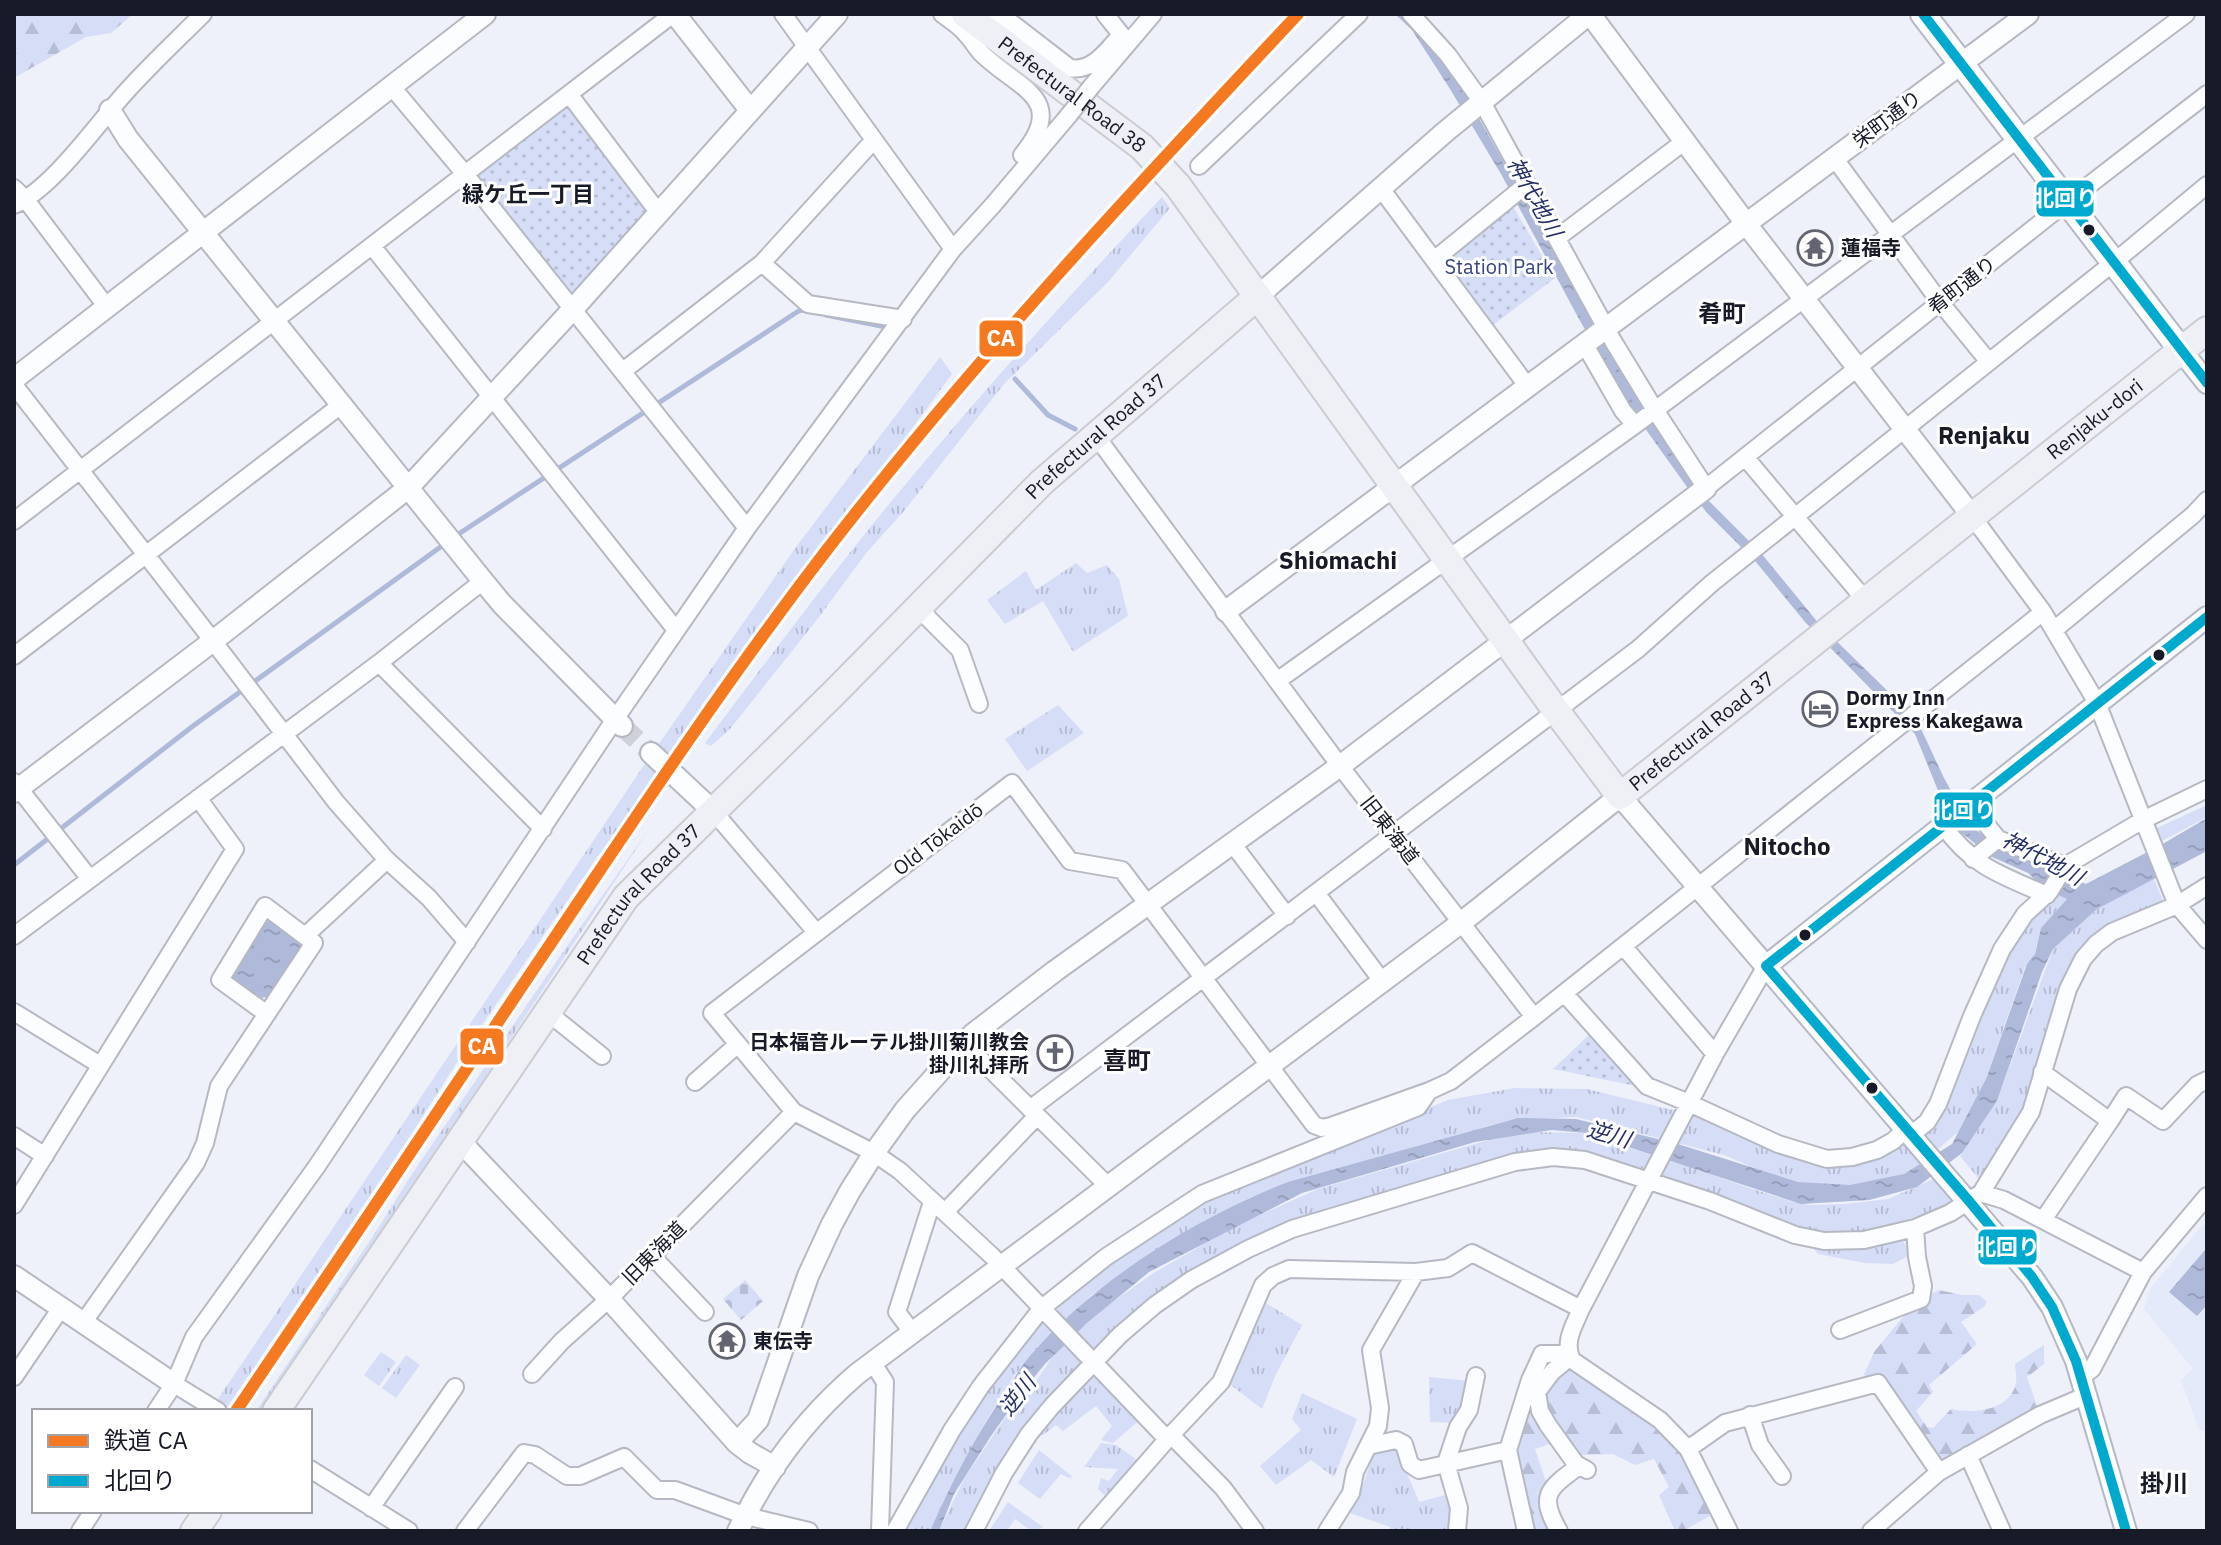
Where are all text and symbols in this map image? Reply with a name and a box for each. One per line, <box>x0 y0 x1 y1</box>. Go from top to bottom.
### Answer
street label: Prefectural Road 38 <box>993 30 1152 159</box>
street label: 栄町通り <box>1847 84 1927 153</box>
water label: 神代地川 <box>1501 151 1570 244</box>
district label: 緑ケ丘一丁目 <box>462 179 594 208</box>
line badge: 北回り <box>2035 179 2095 218</box>
text: 北回り <box>2032 183 2098 212</box>
unlabelled marker <box>2081 222 2097 238</box>
temple icon: 蓮福寺 <box>1796 229 1834 267</box>
place label: 蓮福寺 <box>1841 234 1901 261</box>
street label: 肴町通り <box>1922 249 2002 320</box>
park label: Station Park <box>1444 253 1554 280</box>
district label: 肴町 <box>1698 297 1746 329</box>
line badge: CA <box>978 319 1024 358</box>
text: CA <box>986 323 1016 352</box>
street label: Prefectural Road 37 <box>1019 367 1172 505</box>
street label: Renjaku-dori <box>2041 372 2148 465</box>
district label: Renjaku <box>1938 419 2030 451</box>
district label: Shiomachi <box>1279 544 1397 576</box>
unlabelled marker <box>2151 647 2167 663</box>
street label: Prefectural Road 37 <box>1623 665 1780 797</box>
place label: Dormy Inn Express Kakegawa <box>1846 684 2023 734</box>
hotel icon: Dormy Inn Express Kakegawa <box>1801 690 1839 728</box>
street label: 旧東海道 <box>1355 790 1426 870</box>
line badge: 北回り <box>1933 791 1994 829</box>
text: 北回り <box>1930 795 1996 824</box>
street label: Old Tōkaidō <box>887 796 988 881</box>
street label: Prefectural Road 37 <box>570 817 706 970</box>
water label: 神代地川 <box>1998 824 2091 892</box>
district label: Nitocho <box>1743 830 1831 862</box>
unlabelled marker <box>1797 927 1813 943</box>
line badge: CA <box>459 1027 505 1066</box>
place label: 日本福音ルーテル掛川菊川教会 掛川礼拝所 <box>749 1028 1029 1078</box>
text: CA <box>467 1031 497 1060</box>
church icon: 日本福音ルーテル掛川菊川教会 掛川礼拝所 <box>1036 1034 1074 1072</box>
district label: 喜町 <box>1103 1044 1151 1076</box>
unlabelled marker <box>1864 1080 1880 1096</box>
water label: 逆川 <box>1584 1114 1636 1154</box>
street label: 旧東海道 <box>616 1215 691 1290</box>
line badge: 北回り <box>1977 1228 2038 1266</box>
text: 北回り <box>1974 1232 2040 1261</box>
temple icon: 東伝寺 <box>708 1322 746 1360</box>
place label: 東伝寺 <box>753 1327 813 1354</box>
water label: 逆川 <box>992 1367 1043 1421</box>
legend <box>32 1409 312 1513</box>
text: 鉄道 CA <box>104 1424 188 1456</box>
text: 北回り <box>104 1464 176 1496</box>
district label: 掛川 <box>2140 1467 2188 1499</box>

